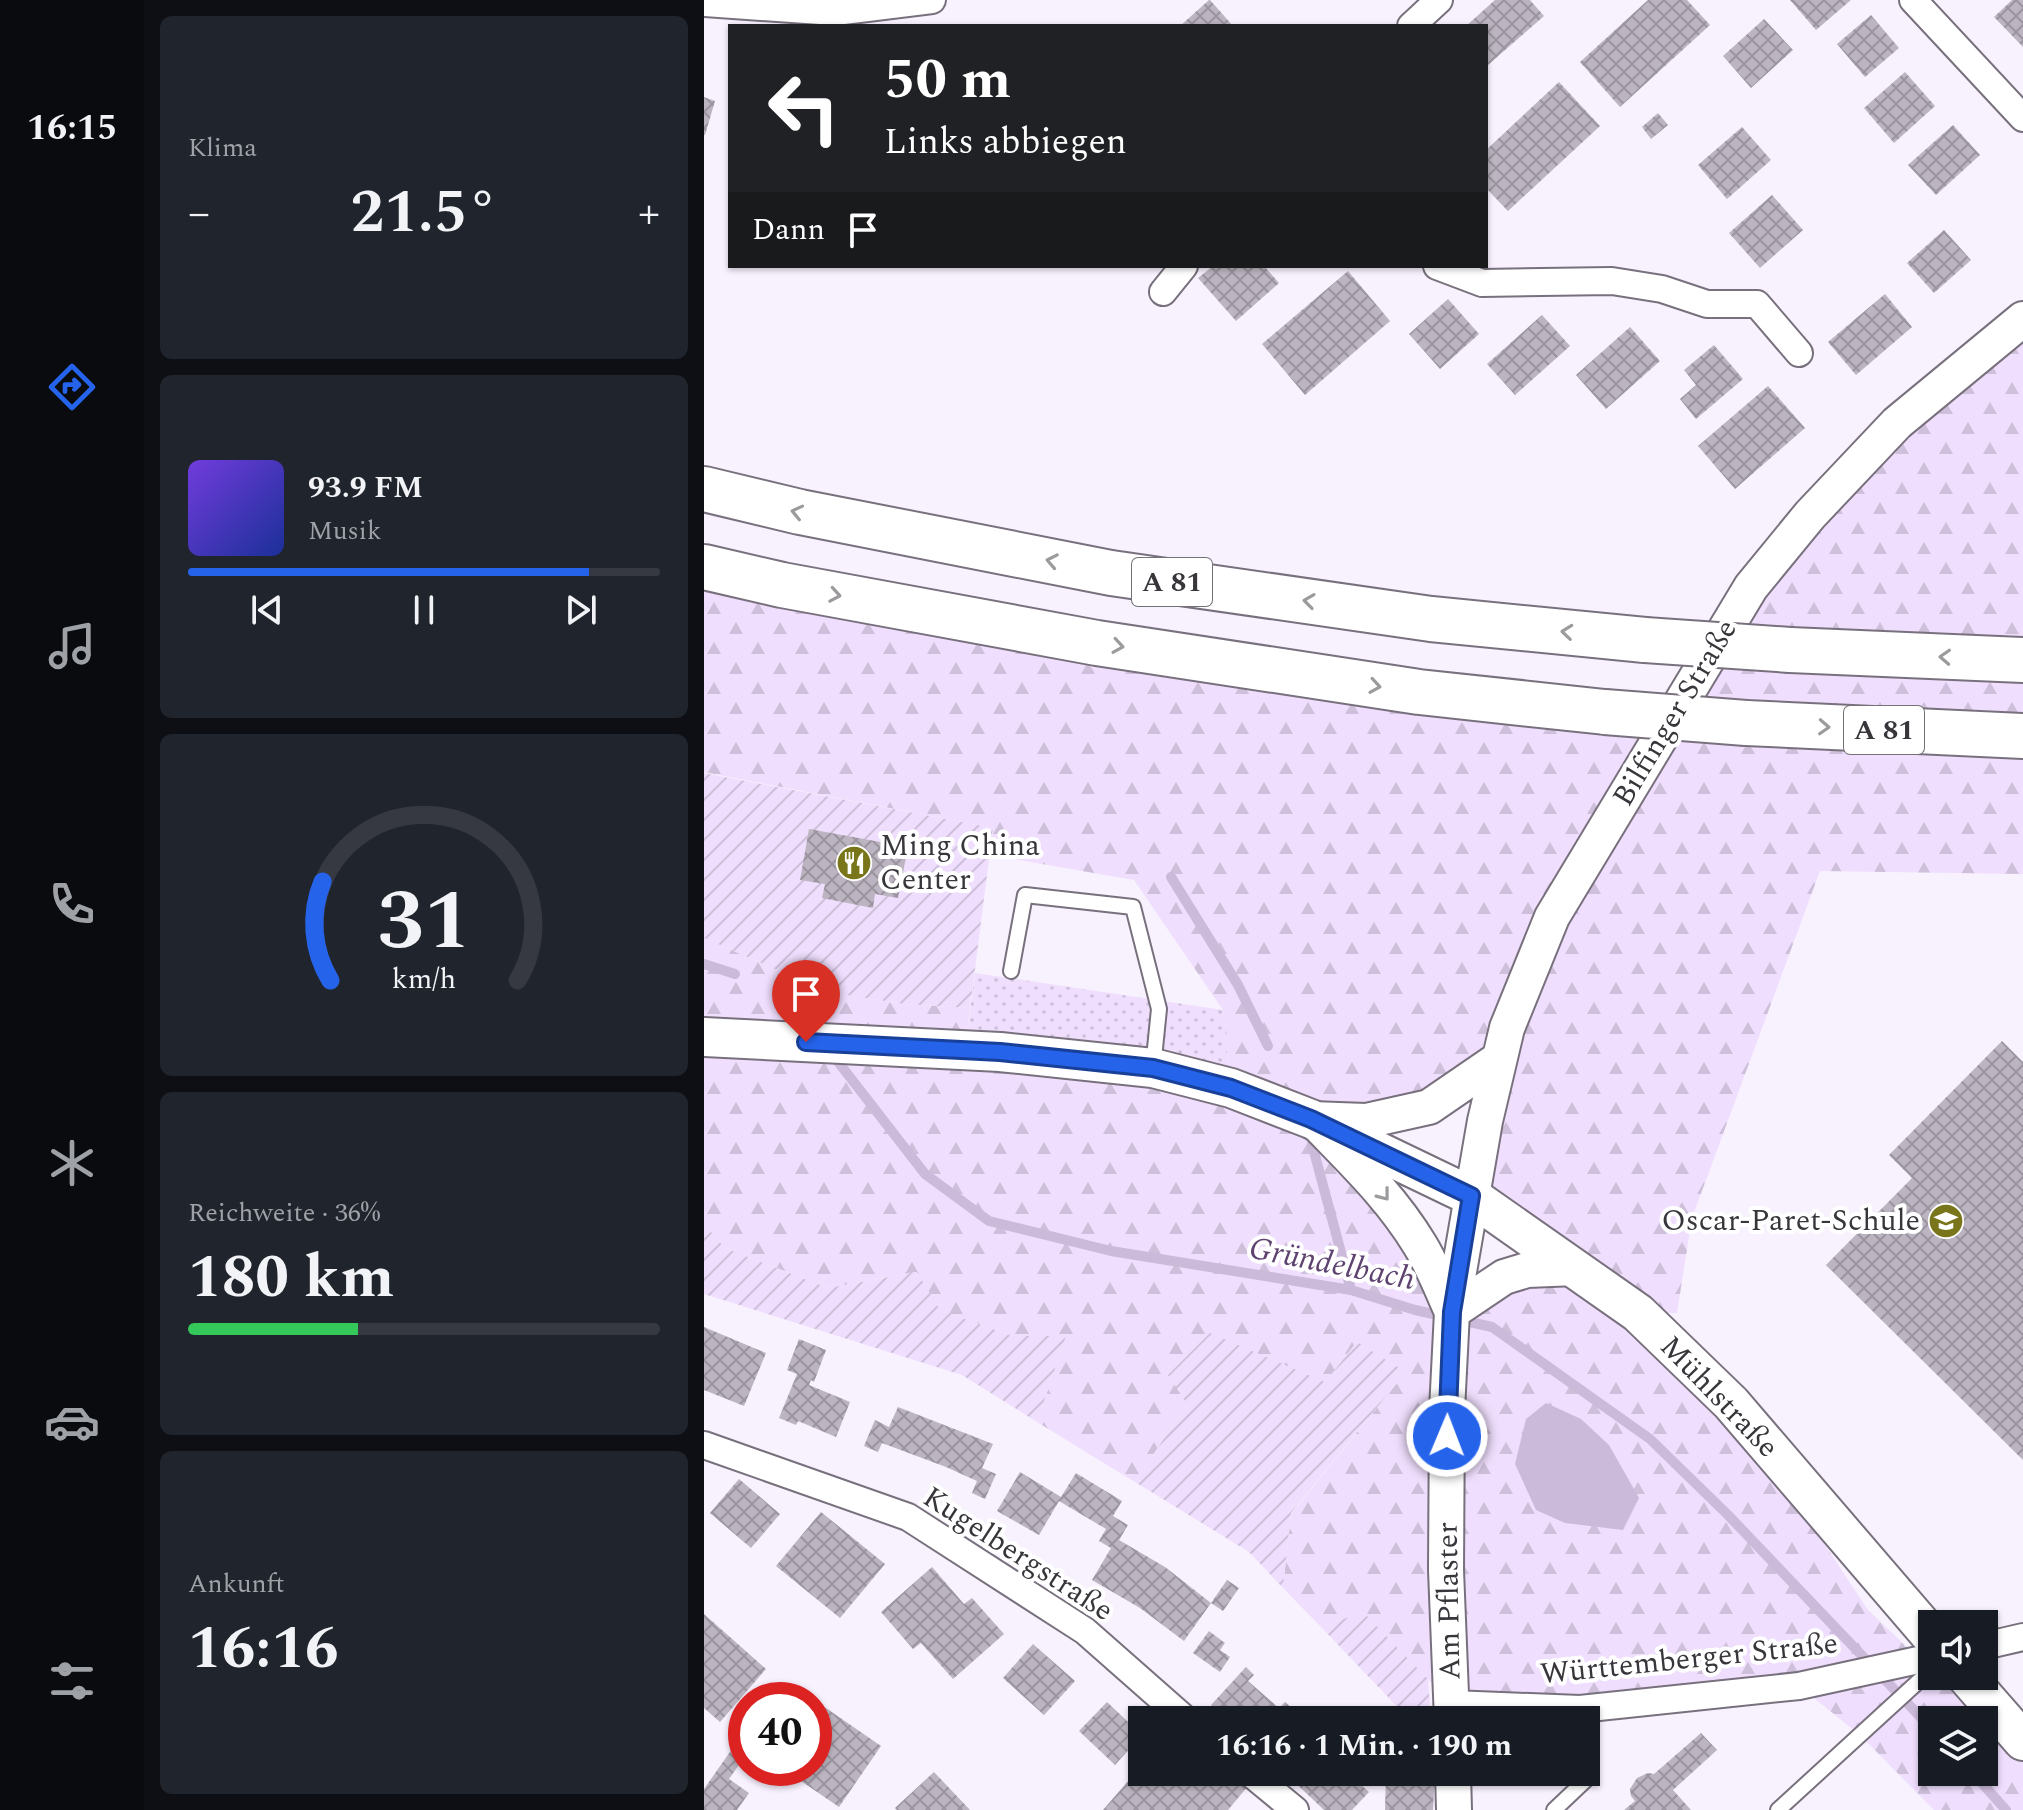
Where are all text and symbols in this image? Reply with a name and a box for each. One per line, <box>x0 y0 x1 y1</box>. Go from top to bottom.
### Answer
text: 50 m <box>884 38 1011 123</box>
icon: left <box>752 56 856 160</box>
text: 16:15 <box>27 101 117 156</box>
text: Links abbiegen <box>884 115 1127 170</box>
text: Klima <box>188 128 257 168</box>
text: 21.5° <box>350 167 498 259</box>
text: − <box>188 180 210 247</box>
text: + <box>638 180 660 247</box>
text: Dann <box>752 207 825 253</box>
icon: arrive <box>841 208 885 252</box>
icon: directions <box>44 359 100 415</box>
text: 93.9 FM <box>308 465 423 511</box>
one-way arrow <box>791 504 804 521</box>
text: Musik <box>308 511 381 551</box>
one-way arrow <box>1046 554 1059 571</box>
road number: A 81 <box>1132 558 1212 606</box>
one-way arrow <box>828 586 842 603</box>
icon: previous <box>245 588 289 632</box>
icon: pause <box>402 588 446 632</box>
icon: next <box>559 588 603 632</box>
one-way arrow <box>1302 593 1316 610</box>
street label: Bilfinger Straße <box>1601 610 1749 816</box>
icon: music <box>44 618 100 674</box>
one-way arrow <box>1560 624 1573 641</box>
one-way arrow <box>1111 637 1125 654</box>
one-way arrow <box>1938 649 1951 666</box>
one-way arrow <box>1368 677 1382 694</box>
road number: A 81 <box>1844 706 1924 754</box>
one-way arrow <box>1818 718 1831 735</box>
place label: Ming China Center <box>880 823 1040 903</box>
restaurant icon: Ming China Center <box>835 844 873 882</box>
text: 31 <box>377 859 471 986</box>
icon: phone <box>44 876 100 932</box>
text: km/h <box>392 958 456 1001</box>
pin <box>772 960 840 1042</box>
icon: arrive <box>784 972 828 1016</box>
icon: climate <box>44 1135 100 1191</box>
one-way arrow <box>1374 1186 1388 1201</box>
text: Reichweite · 36% <box>188 1193 380 1233</box>
place label: Oscar-Paret-Schule <box>1661 1198 1920 1244</box>
school or university icon: Oscar-Paret-Schule <box>1927 1202 1965 1240</box>
water label: Gründelbach <box>1245 1224 1419 1304</box>
text: 180 km <box>188 1232 394 1324</box>
street label: Mühlstraße <box>1649 1325 1789 1469</box>
icon: car <box>44 1394 100 1450</box>
position arrow <box>1405 1394 1489 1478</box>
street label: Kugelbergstraße <box>913 1475 1123 1633</box>
street label: Am Pflaster <box>1425 1521 1473 1680</box>
text: Ankunft <box>188 1564 285 1604</box>
text: 16:16 <box>188 1603 339 1695</box>
map controls <box>1918 1610 1998 1786</box>
button: sound <box>1918 1610 1998 1690</box>
street label: Württemberger Straße <box>1538 1620 1840 1698</box>
icon: filters <box>44 1653 100 1709</box>
speed limit sign: 40 <box>728 1682 832 1786</box>
button: layers <box>1918 1706 1998 1786</box>
text: 16:16 · 1 Min. · 190 m <box>1216 1723 1512 1769</box>

